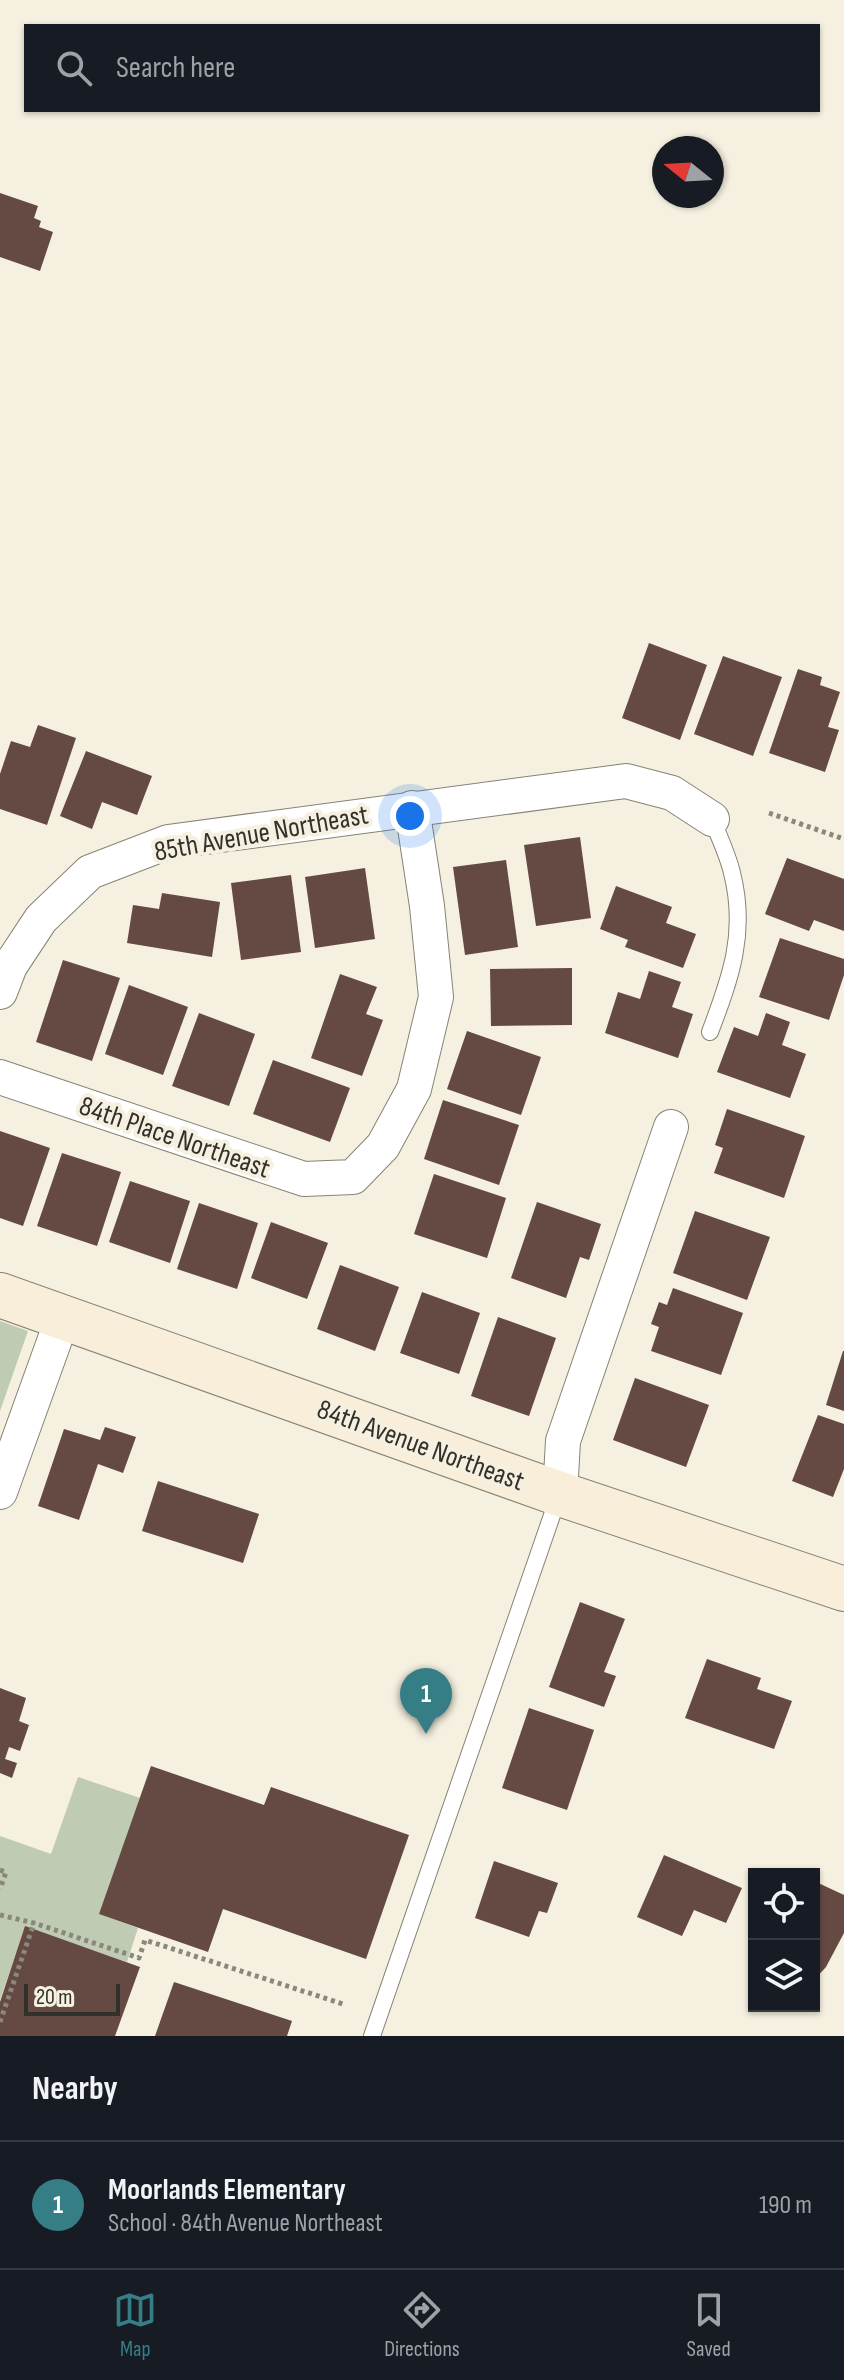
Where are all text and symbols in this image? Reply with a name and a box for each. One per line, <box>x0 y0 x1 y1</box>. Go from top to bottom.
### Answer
search box <box>24 24 820 112</box>
icon: search <box>52 46 96 90</box>
text: Search here <box>116 50 235 86</box>
north arrow <box>652 136 724 208</box>
your location <box>390 796 430 836</box>
street label: 85th Avenue Northeast <box>152 798 371 869</box>
street label: 84th Place Northeast <box>75 1089 274 1185</box>
street label: 84th Avenue Northeast <box>312 1393 528 1498</box>
pin: 1 <box>400 1668 452 1734</box>
map controls <box>748 1868 820 2012</box>
button: locate <box>748 1868 820 1940</box>
button: layers <box>748 1940 820 2012</box>
scale bar <box>24 1980 120 2016</box>
text: 20 m <box>36 1984 73 2011</box>
text: Nearby <box>32 2068 118 2109</box>
text: Moorlands Elementary <box>108 2172 346 2208</box>
text: 1 <box>53 2190 63 2221</box>
text: 190 m <box>759 2190 812 2221</box>
text: School · 84th Avenue Northeast <box>108 2208 383 2239</box>
tab: Map <box>113 2288 157 2363</box>
tab: Directions <box>384 2288 460 2363</box>
tab: Saved <box>687 2288 731 2363</box>

